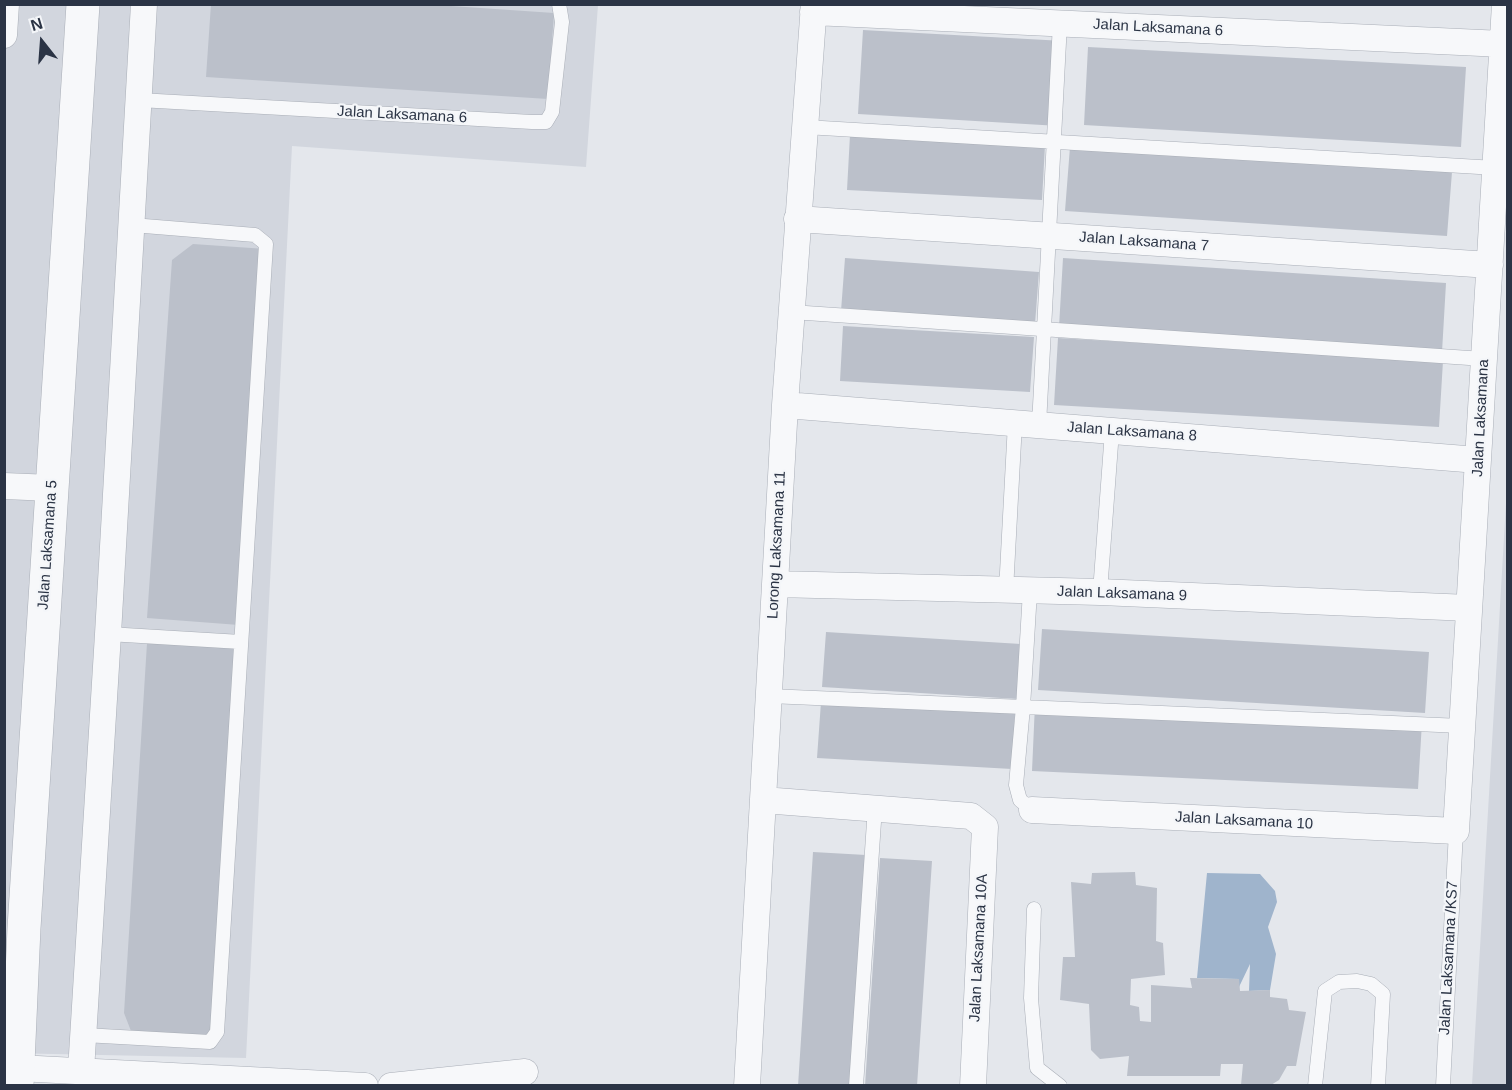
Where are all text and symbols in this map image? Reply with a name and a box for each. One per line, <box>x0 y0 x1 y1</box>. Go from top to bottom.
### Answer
north arrow <box>12 12 72 72</box>
text: N <box>29 14 45 34</box>
street label: Jalan Laksamana 6 <box>1093 16 1223 40</box>
street label: Jalan Laksamana 6 <box>337 103 467 127</box>
street label: Jalan Laksamana 7 <box>1078 228 1210 256</box>
street label: Jalan Laksamana <box>1469 359 1493 477</box>
street label: Jalan Laksamana 8 <box>1066 418 1198 446</box>
street label: Lorong Laksamana 11 <box>764 471 790 619</box>
street label: Jalan Laksamana 5 <box>34 479 62 611</box>
street label: Jalan Laksamana 9 <box>1057 583 1187 605</box>
street label: Jalan Laksamana 10 <box>1174 808 1314 834</box>
street label: Jalan Laksamana 10A <box>966 873 992 1023</box>
street label: Jalan Laksamana /KS7 <box>1436 881 1462 1035</box>

